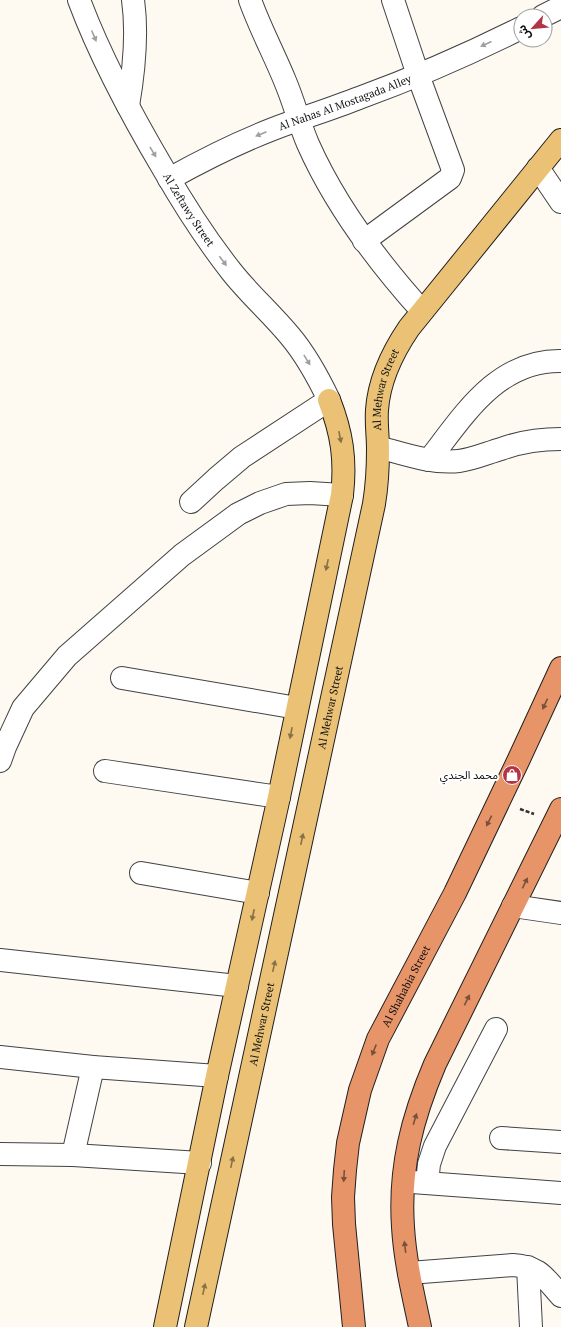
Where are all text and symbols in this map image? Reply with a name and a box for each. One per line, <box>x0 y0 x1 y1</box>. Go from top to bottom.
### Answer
north arrow <box>513 8 553 48</box>
text: ش <box>514 23 534 42</box>
one-way arrow <box>91 30 97 42</box>
one-way arrow <box>480 41 492 47</box>
street label: Al Nahas Al Mostagada Alley <box>277 71 414 133</box>
one-way arrow <box>255 131 267 137</box>
one-way arrow <box>149 146 156 158</box>
street label: Al Zeftawy Street <box>160 170 217 249</box>
one-way arrow <box>219 255 228 266</box>
street label: Al Mehwar Street <box>370 346 402 431</box>
one-way arrow <box>303 355 311 365</box>
one-way arrow <box>338 431 344 443</box>
one-way arrow <box>324 559 330 571</box>
street label: Al Mehwar Street <box>314 664 346 750</box>
one-way arrow <box>542 698 548 709</box>
one-way arrow <box>288 727 294 739</box>
shop icon: محمد الجندي <box>501 764 523 786</box>
place label: محمد الجندي <box>440 768 498 785</box>
one-way arrow <box>486 816 492 827</box>
one-way arrow <box>299 833 305 845</box>
one-way arrow <box>521 878 528 889</box>
one-way arrow <box>249 909 255 921</box>
street label: Al Shahabia Street <box>379 943 433 1029</box>
one-way arrow <box>271 960 277 973</box>
street label: Al Mehwar Street <box>246 981 277 1067</box>
one-way arrow <box>464 994 470 1006</box>
one-way arrow <box>370 1044 376 1056</box>
one-way arrow <box>412 1112 418 1124</box>
one-way arrow <box>229 1156 235 1168</box>
one-way arrow <box>341 1170 348 1182</box>
one-way arrow <box>402 1241 408 1253</box>
one-way arrow <box>202 1283 208 1295</box>

